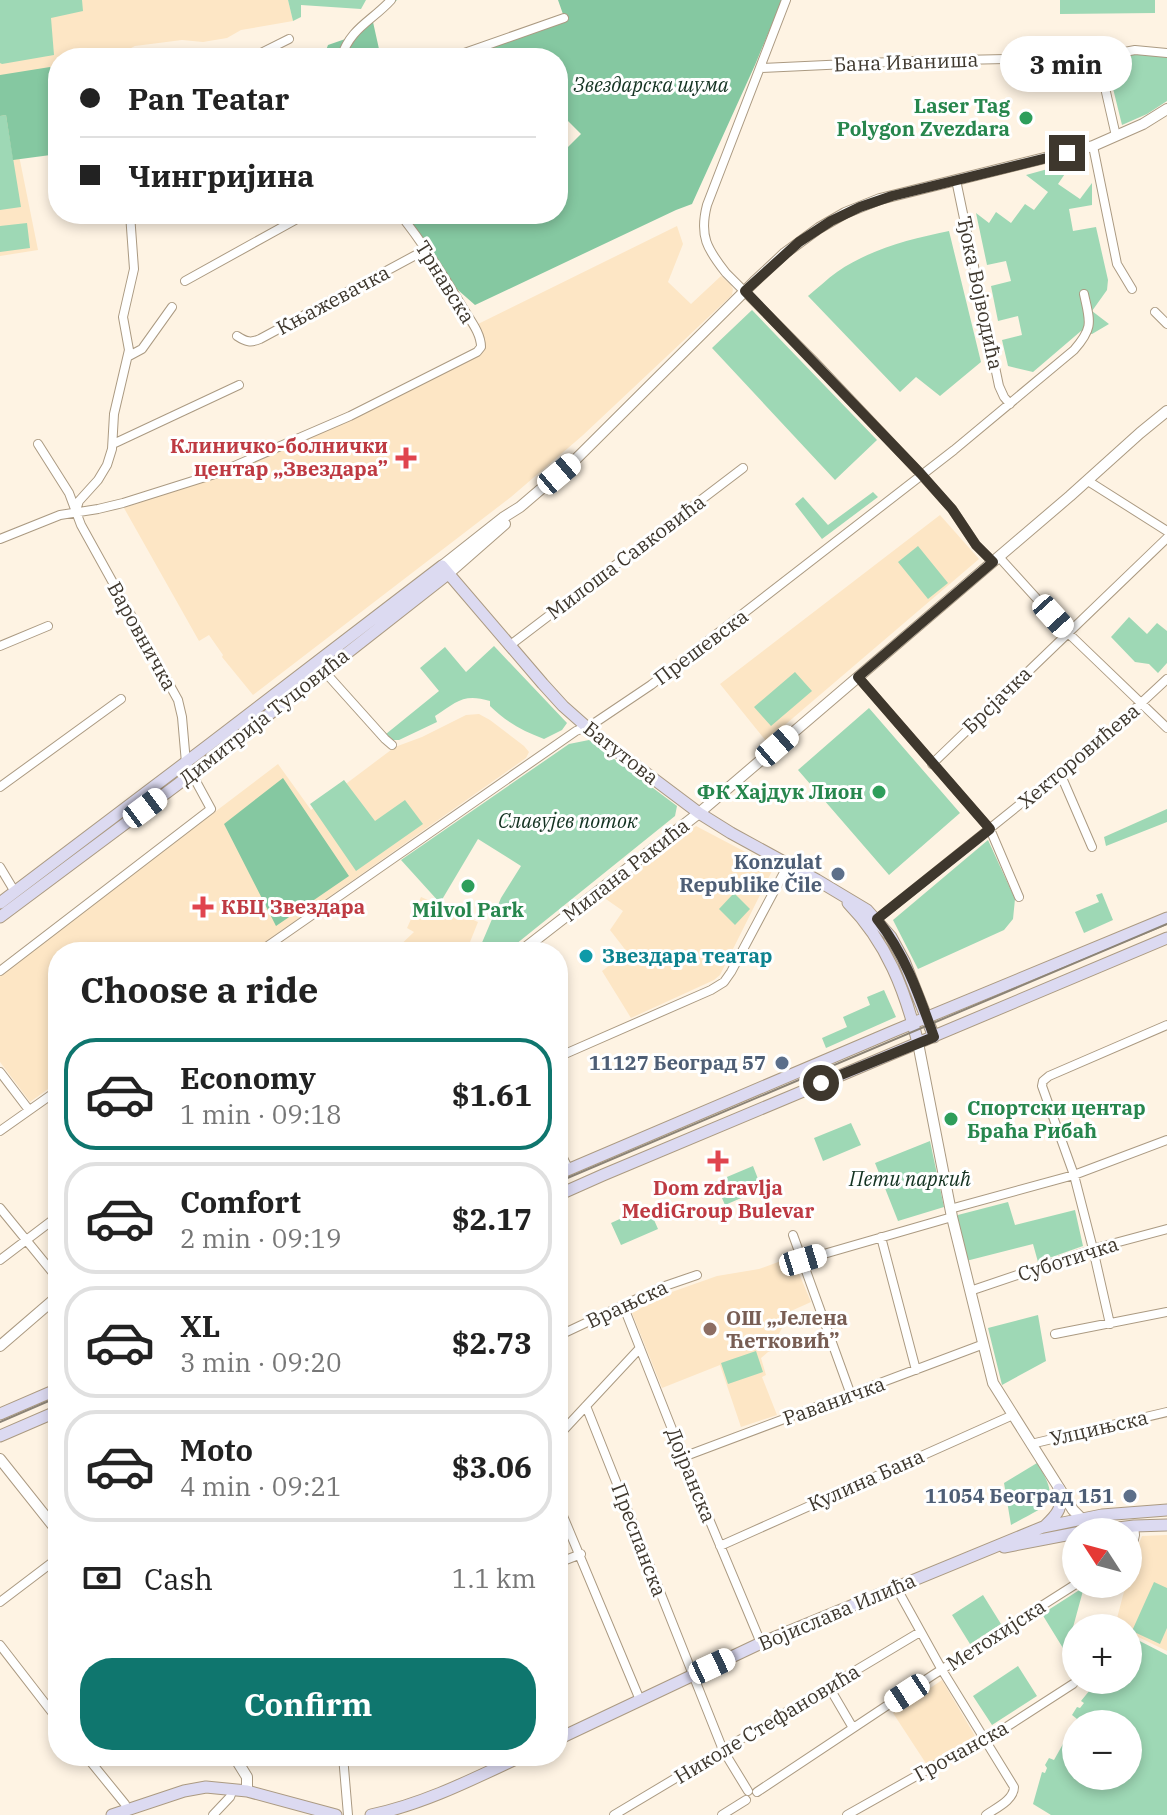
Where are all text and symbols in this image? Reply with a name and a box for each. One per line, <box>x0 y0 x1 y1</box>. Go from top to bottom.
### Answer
callout: 3 min <box>1001 37 1133 93</box>
street label: Бана Иваниша <box>833 45 979 78</box>
text: 3 min <box>1030 47 1102 81</box>
park label: Звездарска шума <box>573 71 729 98</box>
text: Pan Teatar <box>128 79 289 118</box>
place label: Laser Tag Polygon Zvezdara <box>837 92 1010 142</box>
marker: Laser Tag Polygon Zvezdara <box>1017 109 1035 127</box>
route end <box>1049 135 1085 171</box>
text: Чингријина <box>128 156 314 195</box>
street label: Ђока Војводића <box>951 214 1010 372</box>
street label: Трнавска <box>409 235 482 328</box>
street label: Књажевачка <box>271 258 394 341</box>
place label: Клиничко-болнички центар „Звездара” <box>170 432 388 482</box>
marker: Клиничко-болнички центар „Звездара” <box>395 447 417 469</box>
car <box>533 449 585 499</box>
street label: Милоша Савковића <box>541 488 711 625</box>
street label: Варовничка <box>101 576 184 695</box>
car <box>1028 590 1078 642</box>
street label: Прешевска <box>648 602 753 691</box>
street label: Димитрија Туцовића <box>173 642 354 792</box>
street label: Брсјачка <box>956 660 1037 739</box>
street label: Хекторовићева <box>1012 697 1145 814</box>
street label: Батутова <box>578 715 664 790</box>
car <box>751 721 803 771</box>
place label: ФК Хајдук Лион <box>697 778 863 805</box>
marker: ФК Хајдук Лион <box>870 783 888 801</box>
car <box>119 784 171 832</box>
park label: Славујев поток <box>498 807 638 834</box>
street label: Милана Ракића <box>557 812 695 928</box>
place label: Konzulat Republike Čile <box>679 848 823 898</box>
marker: Konzulat Republike Čile <box>829 865 847 883</box>
marker: Milvol Park <box>459 877 477 895</box>
place label: КБЦ Звездара <box>221 893 365 920</box>
marker: КБЦ Звездара <box>192 896 214 918</box>
place label: Milvol Park <box>412 896 525 923</box>
place label: Звездара театар <box>602 942 773 969</box>
marker: Звездара театар <box>577 947 595 965</box>
text: Choose a ride <box>80 966 319 1013</box>
place label: 11127 Београд 57 <box>589 1049 766 1076</box>
marker: 11127 Београд 57 <box>773 1054 791 1072</box>
icon: car <box>84 1058 156 1130</box>
text: Economy <box>180 1058 316 1097</box>
route start <box>803 1065 839 1101</box>
text: $1.61 <box>452 1075 532 1114</box>
place label: Спортски центар Браћа Рибаћ <box>967 1094 1146 1144</box>
text: 1 min · 09:18 <box>180 1097 342 1131</box>
marker: Спортски центар Браћа Рибаћ <box>942 1110 960 1128</box>
marker: Dom zdravlja MediGroup Bulevar <box>707 1150 729 1172</box>
park label: Пети паркић <box>848 1165 971 1192</box>
place label: Dom zdravlja MediGroup Bulevar <box>622 1174 814 1224</box>
icon: car <box>84 1182 156 1254</box>
text: Comfort <box>180 1182 301 1221</box>
text: $2.17 <box>452 1199 532 1238</box>
text: 2 min · 09:19 <box>180 1221 342 1255</box>
street label: Суботичка <box>1014 1230 1122 1288</box>
car <box>777 1242 829 1278</box>
street label: Врањска <box>582 1273 672 1334</box>
place label: ОШ „Јелена Ћетковић” <box>726 1304 848 1354</box>
icon: car <box>84 1306 156 1378</box>
text: XL <box>180 1306 220 1345</box>
marker: ОШ „Јелена Ћетковић” <box>701 1320 719 1338</box>
text: $2.73 <box>452 1323 532 1362</box>
text: 3 min · 09:20 <box>180 1345 342 1379</box>
street label: Раваничка <box>779 1370 889 1431</box>
street label: Улцињска <box>1047 1403 1151 1452</box>
street label: Дојранска <box>660 1423 723 1526</box>
icon: car <box>84 1430 156 1502</box>
text: Moto <box>180 1430 253 1469</box>
street label: Кулина Бана <box>804 1442 928 1517</box>
text: $3.06 <box>452 1447 532 1486</box>
text: 4 min · 09:21 <box>180 1469 342 1503</box>
street label: Преспанска <box>605 1479 673 1600</box>
place label: 11054 Београд 151 <box>925 1482 1114 1509</box>
marker: 11054 Београд 151 <box>1121 1487 1139 1505</box>
north arrow <box>1062 1518 1142 1598</box>
map controls <box>1062 1518 1142 1790</box>
icon: cash <box>80 1556 124 1600</box>
text: Cash <box>144 1559 213 1598</box>
text: 1.1 km <box>452 1561 536 1595</box>
street label: Војислава Илића <box>754 1566 920 1657</box>
street label: Метохијска <box>941 1592 1050 1677</box>
button: + <box>1062 1614 1142 1694</box>
car <box>685 1645 739 1687</box>
street label: Николе Стефановића <box>669 1657 865 1790</box>
button: Confirm <box>80 1658 536 1750</box>
car <box>880 1670 934 1716</box>
button: − <box>1062 1710 1142 1790</box>
street label: Грочанска <box>909 1714 1013 1788</box>

